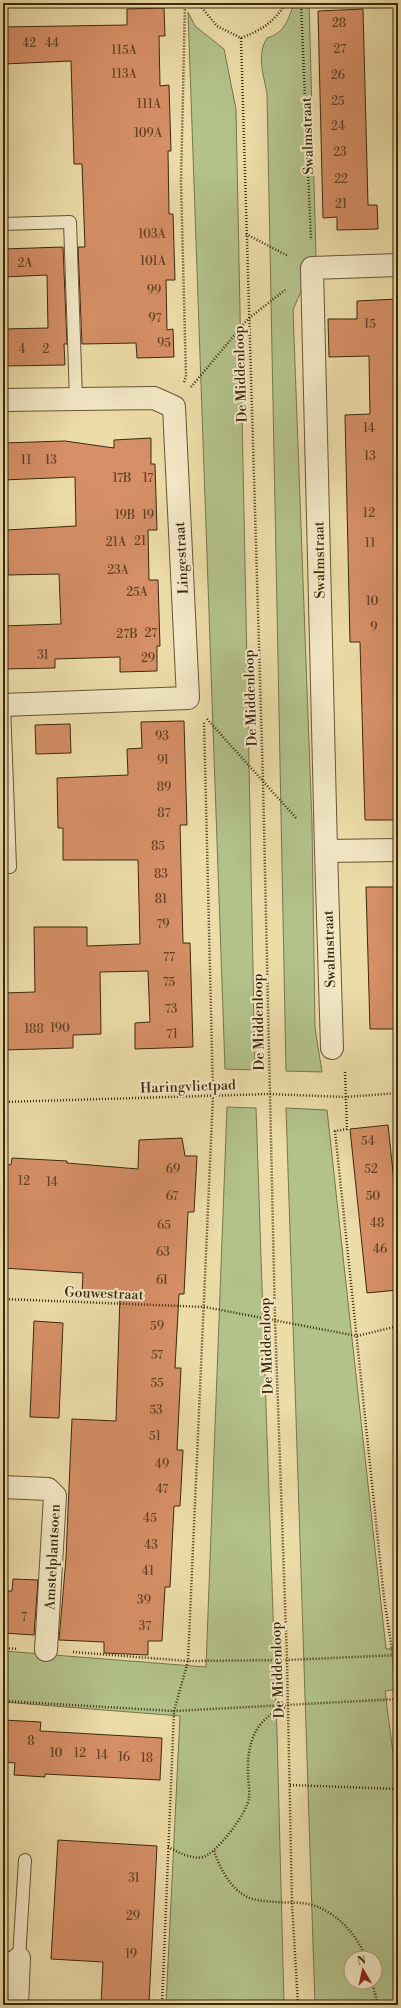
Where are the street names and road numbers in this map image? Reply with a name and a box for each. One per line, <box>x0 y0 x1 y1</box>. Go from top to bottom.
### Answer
street label: Swalmstraat <box>298 97 318 175</box>
street label: De Middenloop <box>230 325 252 423</box>
street label: Lingestraat <box>171 521 193 595</box>
street label: Swalmstraat <box>310 521 330 599</box>
street label: De Middenloop <box>240 649 262 747</box>
street label: Swalmstraat <box>320 910 340 988</box>
street label: De Middenloop <box>249 973 269 1071</box>
street label: Haringvlietpad <box>140 1076 236 1098</box>
street label: Gouwestraat <box>64 1284 144 1304</box>
street label: De Middenloop <box>256 1297 278 1395</box>
street label: Amstelplantsoen <box>41 1503 65 1612</box>
street label: De Middenloop <box>267 1621 289 1719</box>

